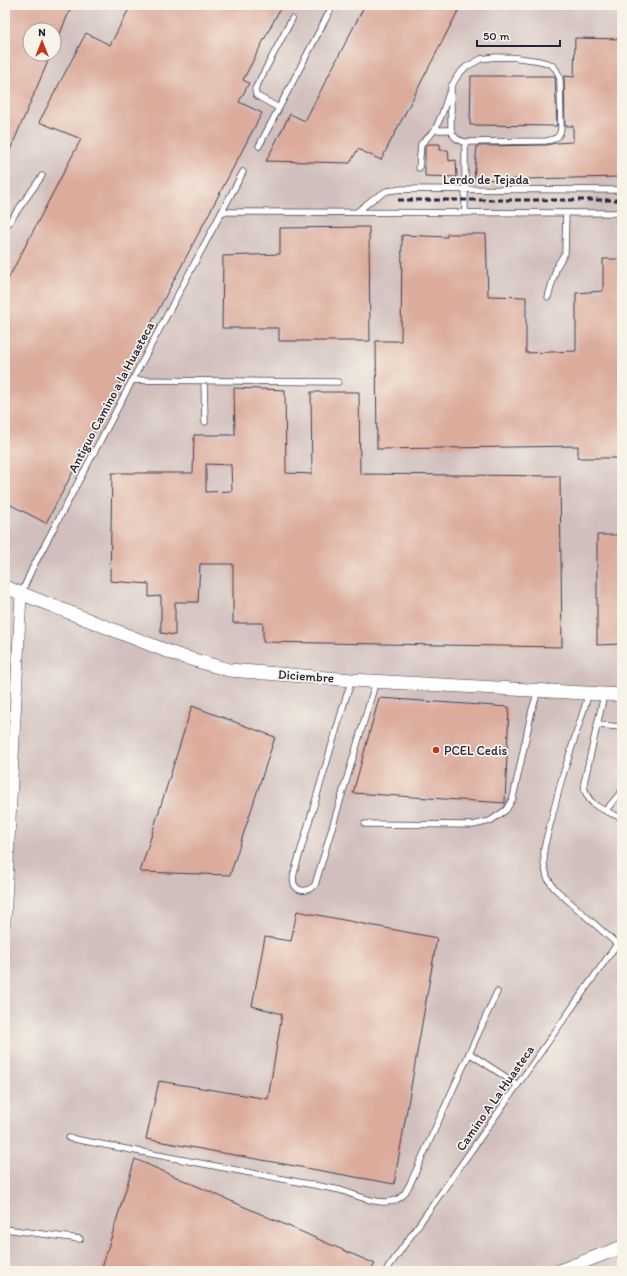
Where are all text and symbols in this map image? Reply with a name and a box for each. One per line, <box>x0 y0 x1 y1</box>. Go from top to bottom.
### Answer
north arrow <box>22 22 62 62</box>
scale bar <box>477 22 560 48</box>
text: N <box>38 26 46 39</box>
text: 50 m <box>483 29 509 43</box>
street label: Lerdo de Tejada <box>443 172 529 187</box>
street label: Antiguo Camino a la Huasteca <box>65 319 157 475</box>
street label: Diciembre <box>277 667 335 685</box>
place label: PCEL Cedis <box>444 743 508 758</box>
marker: PCEL Cedis <box>431 745 441 755</box>
street label: Camino A La Huasteca <box>453 1042 537 1154</box>

